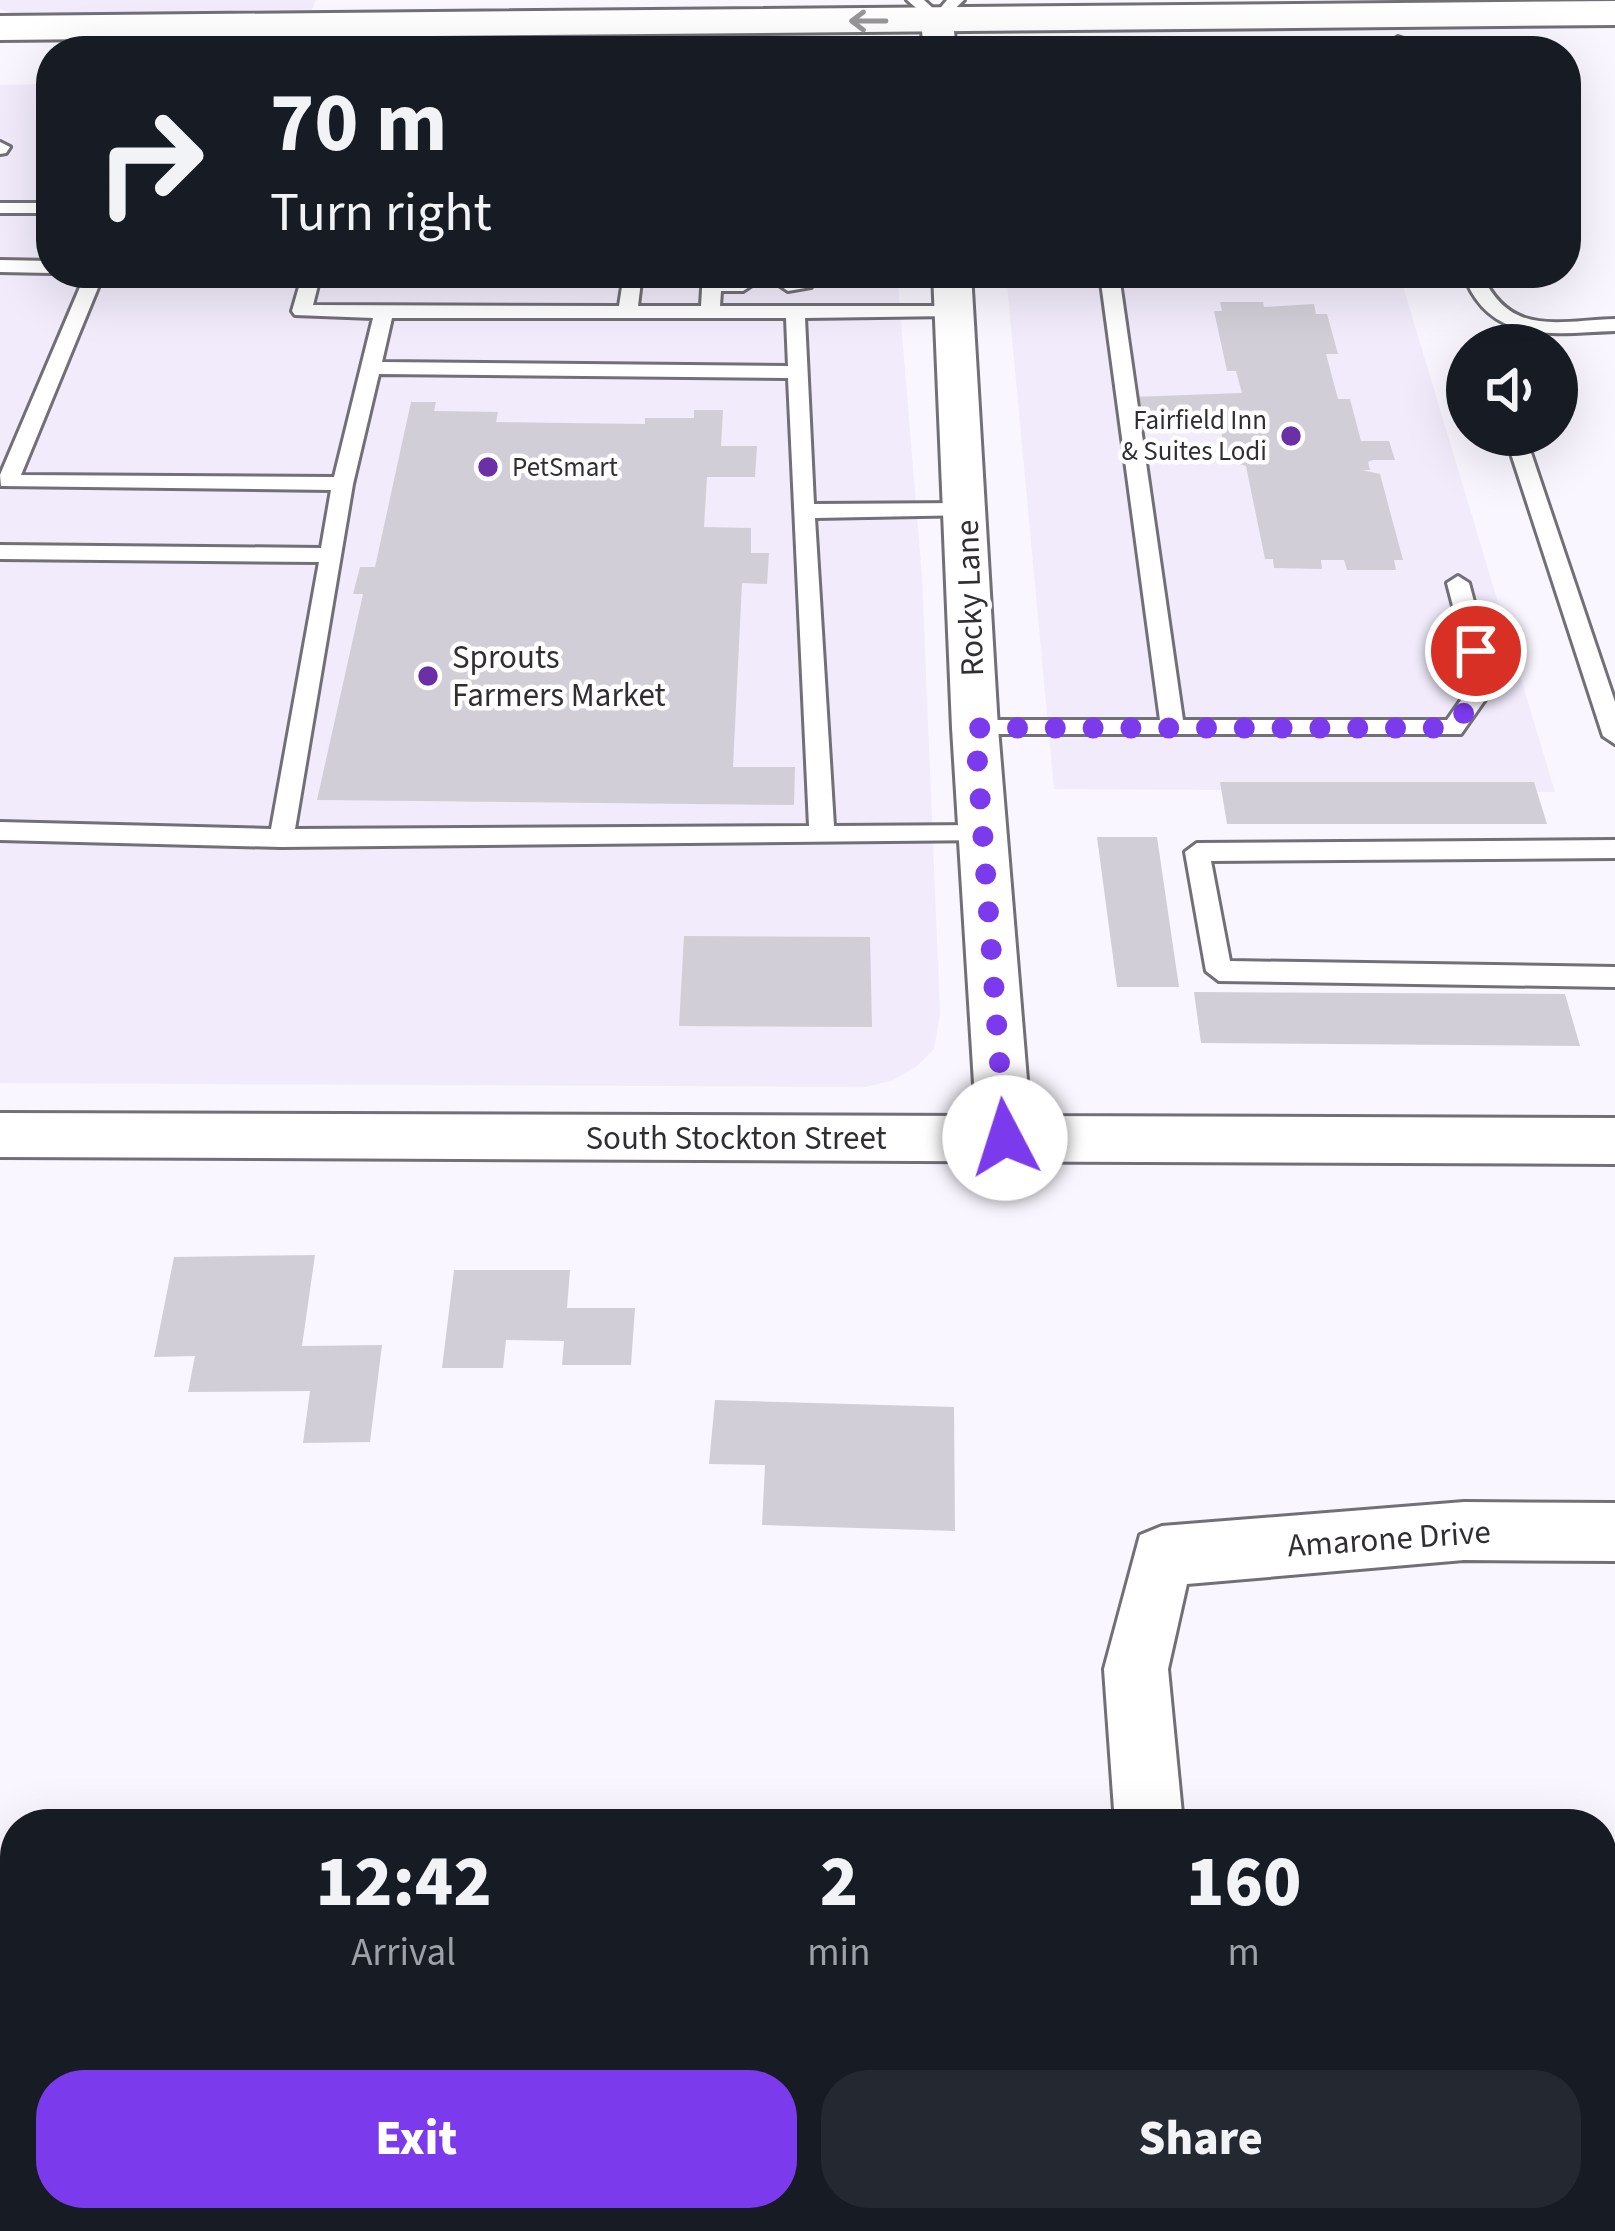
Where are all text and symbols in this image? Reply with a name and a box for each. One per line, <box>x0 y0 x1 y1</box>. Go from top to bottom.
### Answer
one-way arrow <box>849 10 888 32</box>
text: 70 m <box>270 64 448 184</box>
icon: right <box>72 84 228 240</box>
text: Turn right <box>270 175 492 252</box>
map controls <box>1446 324 1578 456</box>
button: sound <box>1446 324 1578 456</box>
place label: Fairfield Inn & Suites Lodi <box>1121 401 1267 471</box>
marker: Fairfield Inn & Suites Lodi <box>1278 423 1304 449</box>
place label: PetSmart <box>512 448 618 487</box>
marker: PetSmart <box>475 454 501 480</box>
street label: Rocky Lane <box>944 519 996 677</box>
pin <box>1425 600 1527 702</box>
icon: arrive <box>1443 618 1509 684</box>
place label: Sprouts Farmers Market <box>452 634 666 719</box>
marker: Sprouts Farmers Market <box>415 663 441 689</box>
position arrow <box>942 1075 1068 1201</box>
street label: South Stockton Street <box>585 1115 887 1162</box>
street label: Amarone Drive <box>1286 1508 1492 1570</box>
text: 12:42 <box>316 1831 492 1934</box>
text: 2 <box>820 1831 858 1934</box>
text: 160 <box>1186 1831 1301 1934</box>
text: Arrival <box>351 1925 456 1981</box>
text: min <box>807 1925 871 1981</box>
text: m <box>1228 1925 1260 1981</box>
button: Exit <box>36 2070 797 2208</box>
button: Share <box>821 2070 1581 2208</box>

